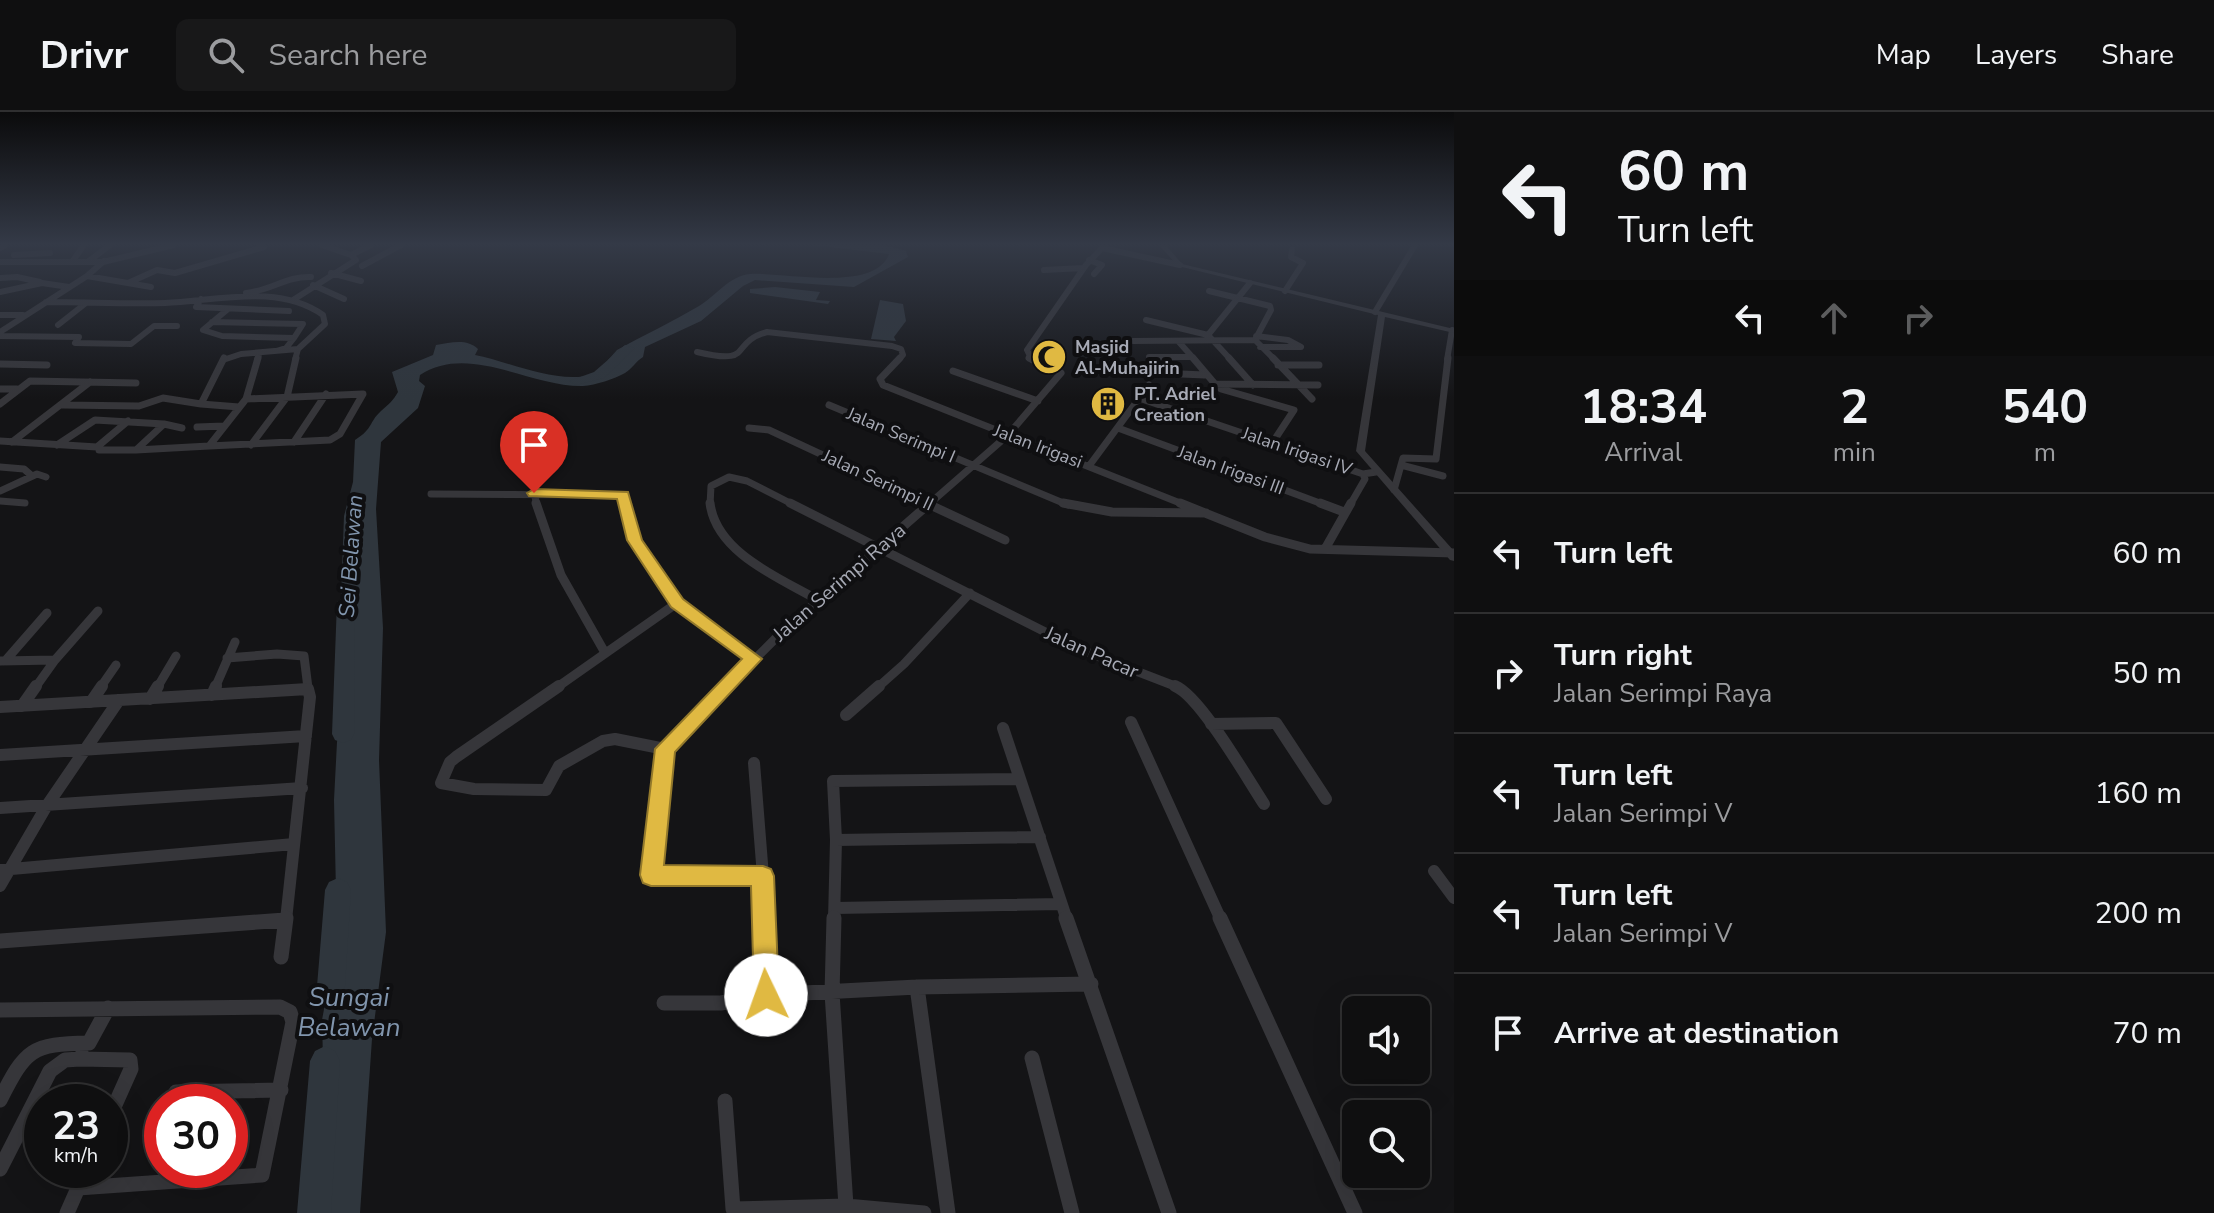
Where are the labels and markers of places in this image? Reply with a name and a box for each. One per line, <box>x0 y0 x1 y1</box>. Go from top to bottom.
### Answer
place label: Masjid Al-Muhajirin <box>1075 335 1180 380</box>
mosque icon: Masjid Al-Muhajirin <box>1030 338 1068 376</box>
place label: PT. Adriel Creation <box>1134 382 1216 427</box>
building icon: PT. Adriel Creation <box>1089 385 1127 423</box>
pin <box>500 411 568 493</box>

